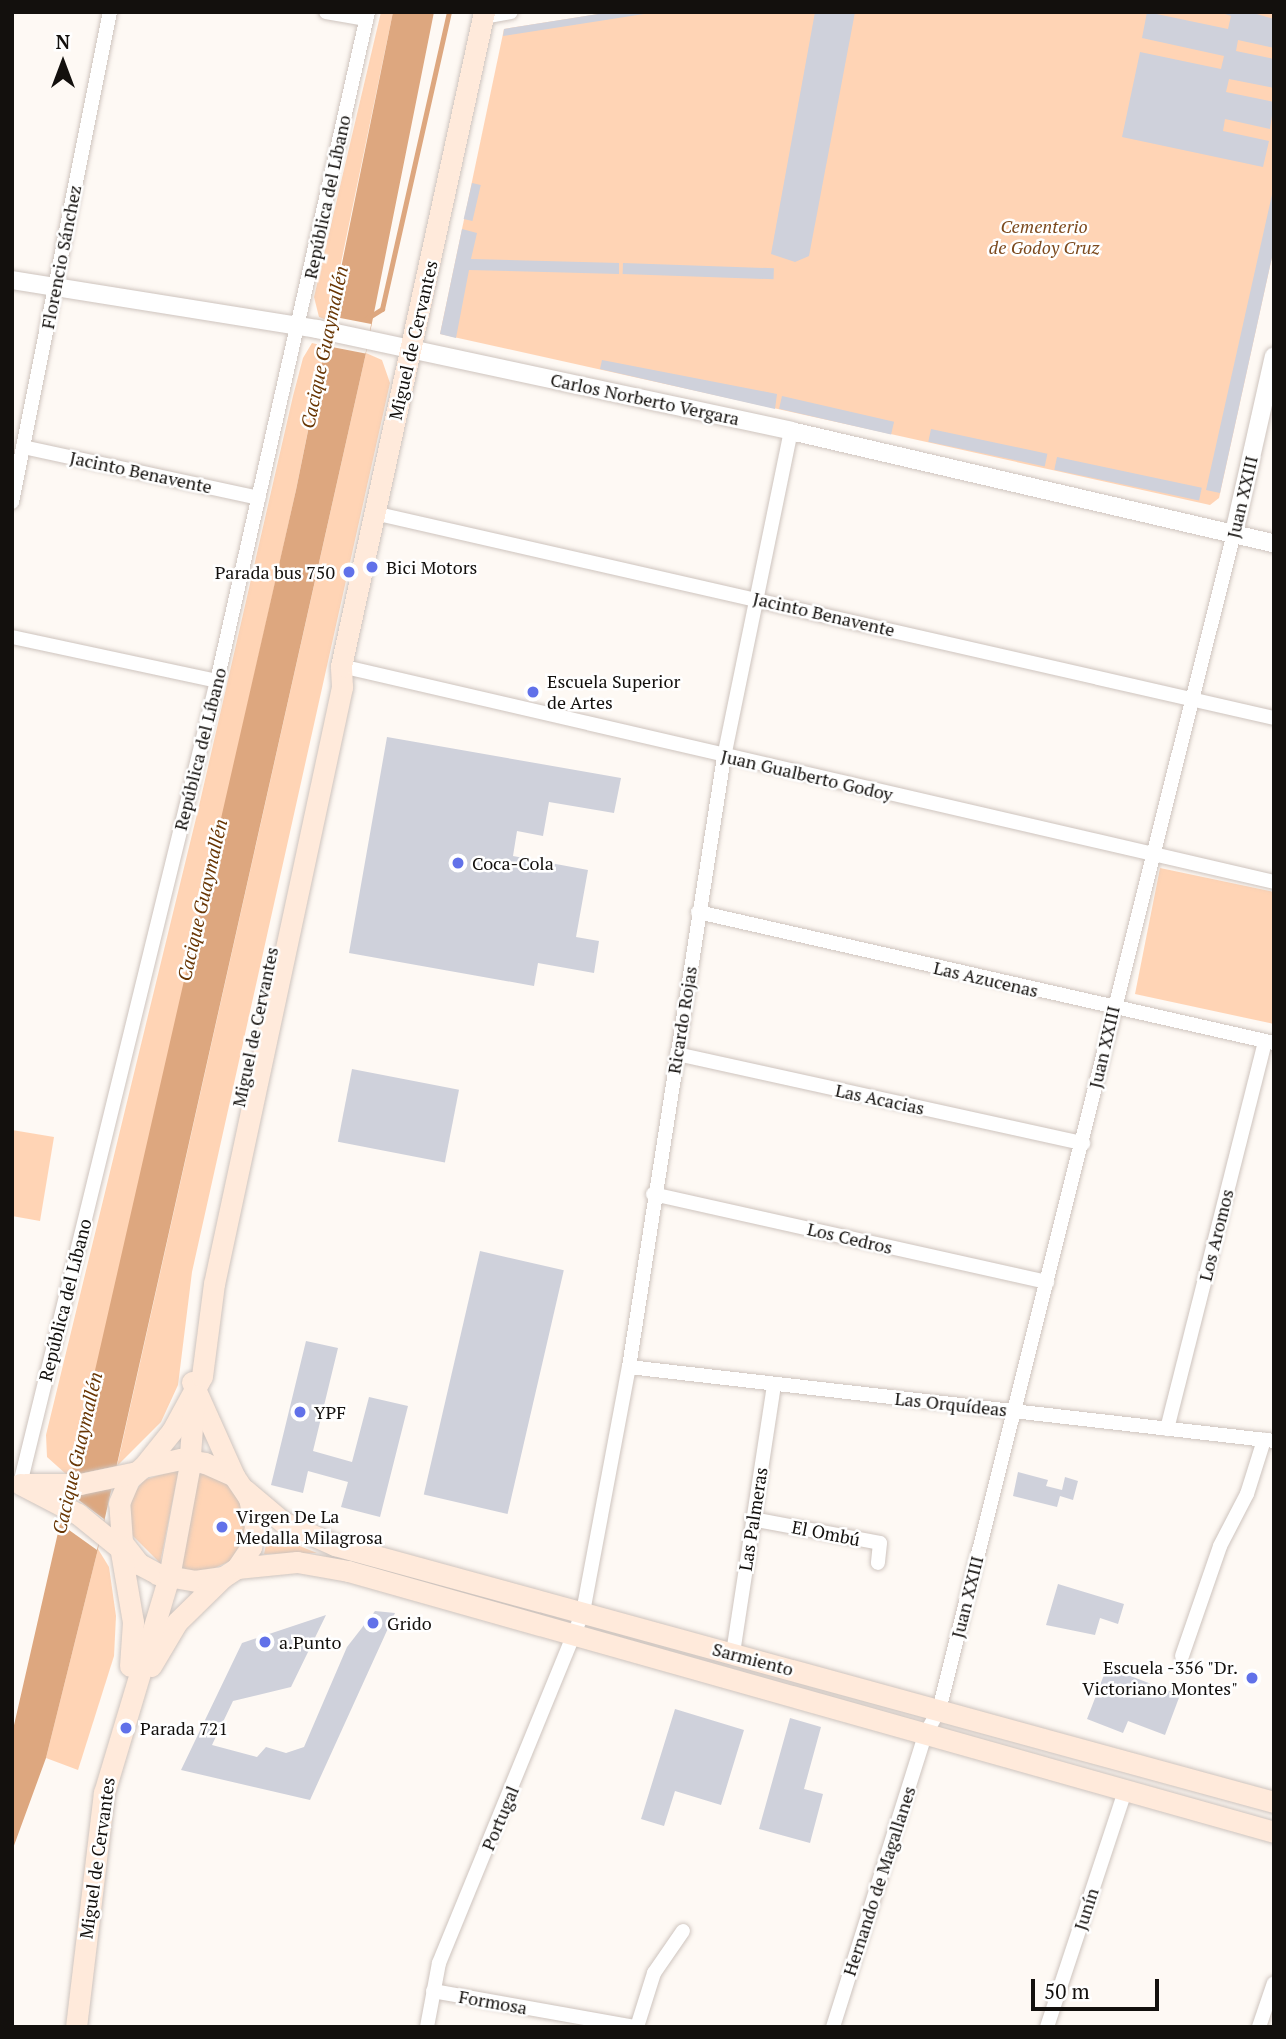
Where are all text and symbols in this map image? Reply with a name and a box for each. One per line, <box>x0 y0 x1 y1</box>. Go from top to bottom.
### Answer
north arrow <box>28 28 98 98</box>
text: N <box>56 29 70 54</box>
street label: República del Líbano <box>299 113 355 281</box>
street label: Florencio Sánchez <box>36 183 86 331</box>
park label: Cementerio de Godoy Cruz <box>989 216 1099 258</box>
street label: Miguel de Cervantes <box>384 258 442 422</box>
water label: Cacique Guaymallén <box>296 264 352 430</box>
street label: Carlos Norberto Vergara <box>548 368 742 430</box>
street label: Jacinto Benavente <box>68 446 214 498</box>
street label: Juan XXIII <box>1222 454 1262 540</box>
place label: Bici Motors <box>386 556 477 578</box>
marker: Bici Motors <box>364 559 380 575</box>
place label: Parada bus 750 <box>215 561 335 583</box>
marker: Parada bus 750 <box>341 564 357 580</box>
street label: Jacinto Benavente <box>751 587 897 641</box>
street label: República del Líbano <box>169 665 231 833</box>
place label: Escuela Superior de Artes <box>547 671 680 714</box>
marker: Escuela Superior de Artes <box>525 684 541 700</box>
street label: Juan Gualberto Godoy <box>719 745 895 805</box>
water label: Cacique Guaymallén <box>172 817 232 983</box>
place label: Coca-Cola <box>472 852 554 874</box>
marker: Coca-Cola <box>450 855 466 871</box>
street label: Miguel de Cervantes <box>227 945 283 1109</box>
street label: Las Azucenas <box>931 956 1041 1002</box>
street label: Ricardo Rojas <box>663 965 701 1075</box>
street label: Juan XXIII <box>1084 1004 1124 1090</box>
street label: Las Acacias <box>833 1079 927 1119</box>
street label: Los Aromos <box>1194 1187 1238 1283</box>
street label: República del Líbano <box>34 1216 96 1384</box>
street label: Los Cedros <box>805 1218 895 1258</box>
water label: Cacique Guaymallén <box>47 1370 107 1536</box>
street label: Las Orquídeas <box>894 1387 1008 1421</box>
place label: YPF <box>314 1401 346 1423</box>
marker: YPF <box>292 1404 308 1420</box>
street label: Las Palmeras <box>734 1466 772 1572</box>
place label: Virgen De La Medalla Milagrosa <box>236 1506 383 1548</box>
street label: El Ombú <box>790 1516 862 1550</box>
marker: Virgen De La Medalla Milagrosa <box>214 1519 230 1535</box>
street label: Juan XXIII <box>946 1554 988 1640</box>
place label: Grido <box>387 1612 432 1634</box>
marker: Grido <box>365 1615 381 1631</box>
place label: a.Punto <box>279 1631 341 1653</box>
marker: a.Punto <box>257 1634 273 1650</box>
street label: Sarmiento <box>710 1638 796 1680</box>
place label: Escuela -356 "Dr. Victoriano Montes" <box>1082 1657 1238 1700</box>
marker: Escuela -356 "Dr. Victoriano Montes" <box>1244 1670 1260 1686</box>
place label: Parada 721 <box>140 1717 228 1739</box>
marker: Parada 721 <box>118 1720 134 1736</box>
street label: Miguel de Cervantes <box>75 1776 119 1940</box>
street label: Portugal <box>477 1782 523 1854</box>
street label: Hernando de Magallanes <box>838 1784 920 1978</box>
street label: Junín <box>1069 1885 1103 1933</box>
scale bar <box>1034 1966 1162 2010</box>
text: 50 m <box>1044 1977 1090 2005</box>
street label: Formosa <box>457 1985 529 2019</box>

